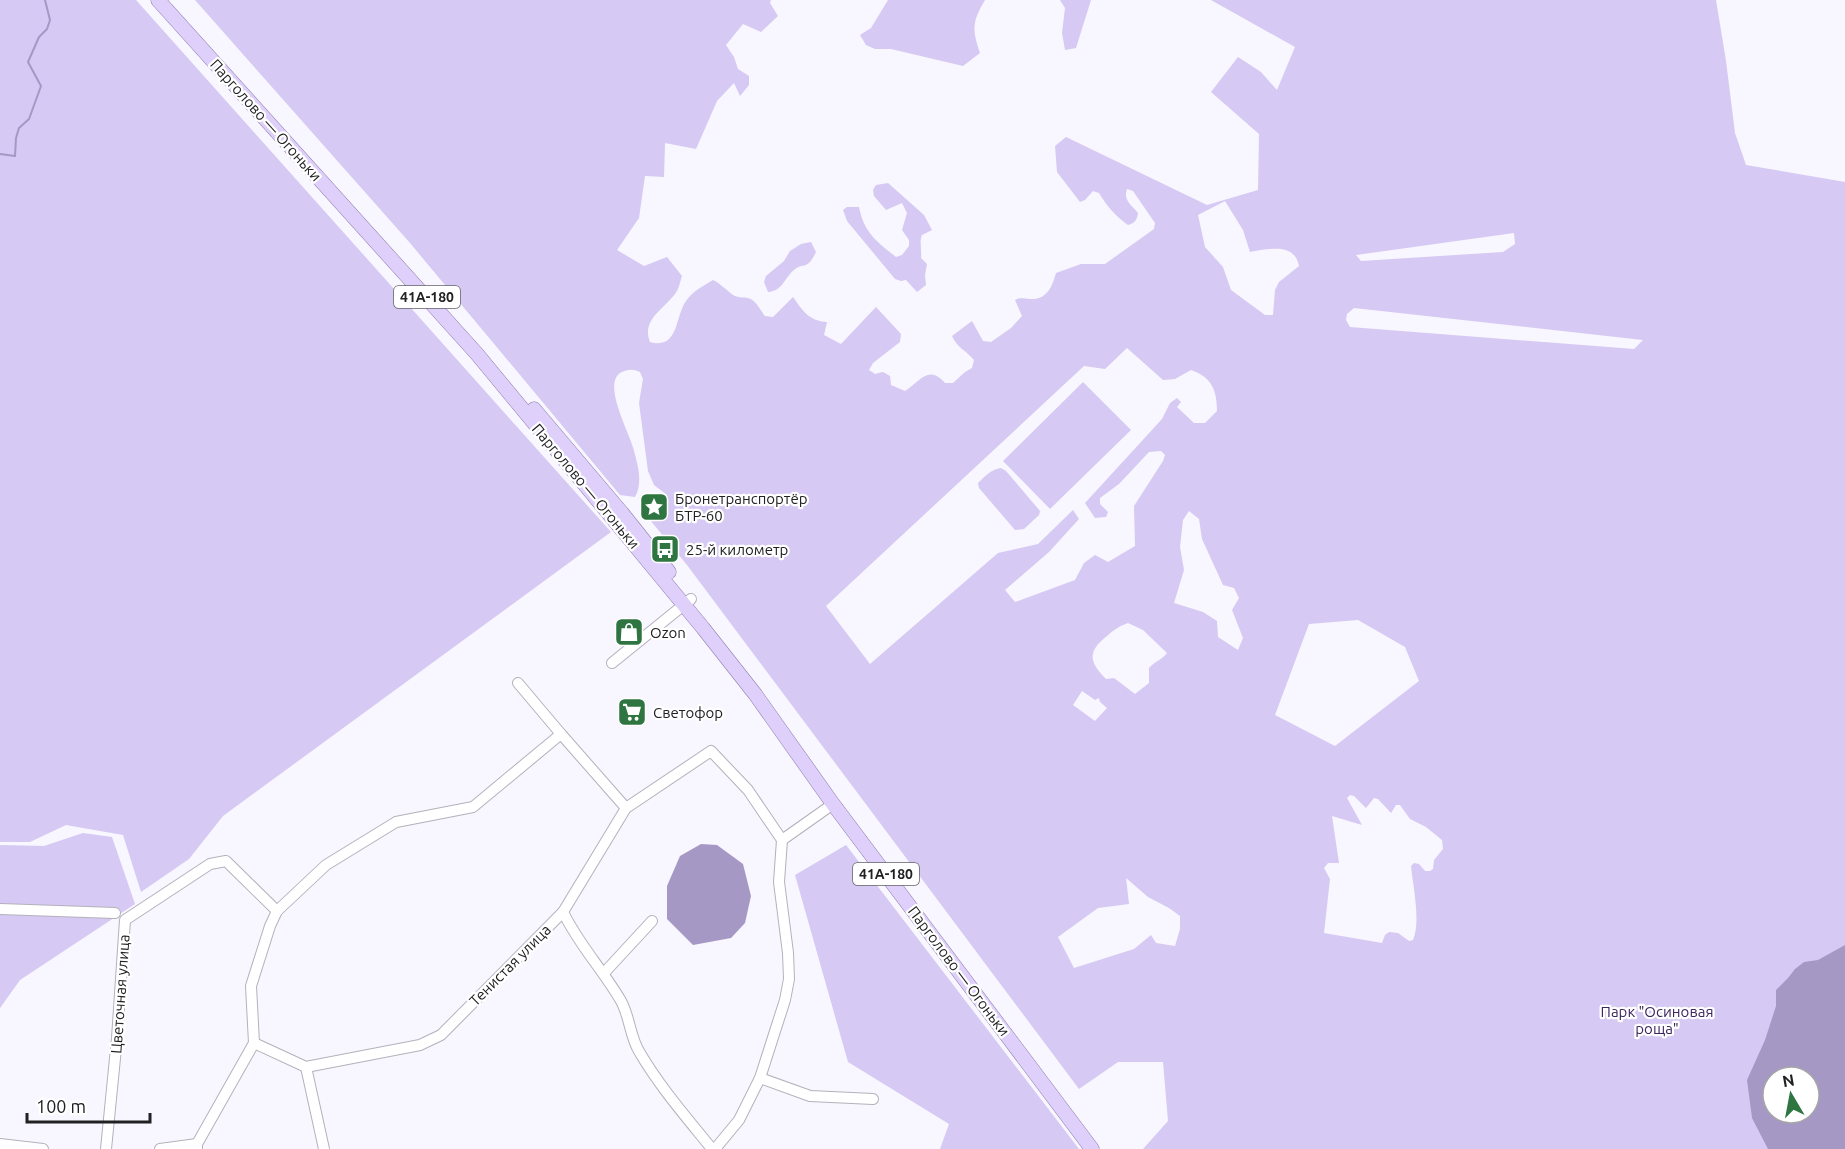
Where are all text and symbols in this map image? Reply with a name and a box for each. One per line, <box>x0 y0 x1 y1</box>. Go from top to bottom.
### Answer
street label: Парголово — Огоньки <box>207 56 325 184</box>
road number: 41А-180 <box>394 286 460 308</box>
street label: Парголово — Огоньки <box>529 420 643 552</box>
place label: Бронетранспортёр БТР-60 <box>675 490 808 524</box>
place icon: Бронетранспортёр БТР-60 <box>638 491 670 523</box>
bus stop icon: 25-й километр <box>649 533 681 565</box>
place label: 25-й километр <box>686 541 788 558</box>
shop icon: Ozon <box>613 616 645 648</box>
place label: Ozon <box>650 624 686 641</box>
supermarket icon: Светофор <box>616 696 648 728</box>
place label: Светофор <box>653 704 723 721</box>
road number: 41А-180 <box>853 863 919 885</box>
street label: Парголово — Огоньки <box>905 903 1013 1039</box>
street label: Тенистая улица <box>466 921 554 1009</box>
street label: Цветочная улица <box>107 934 133 1054</box>
park label: Парк "Осиновая роща" <box>1601 1003 1713 1037</box>
north arrow <box>1761 1065 1821 1125</box>
text: N <box>1781 1070 1796 1090</box>
scale bar <box>27 1086 150 1124</box>
text: 100 m <box>36 1096 86 1116</box>

